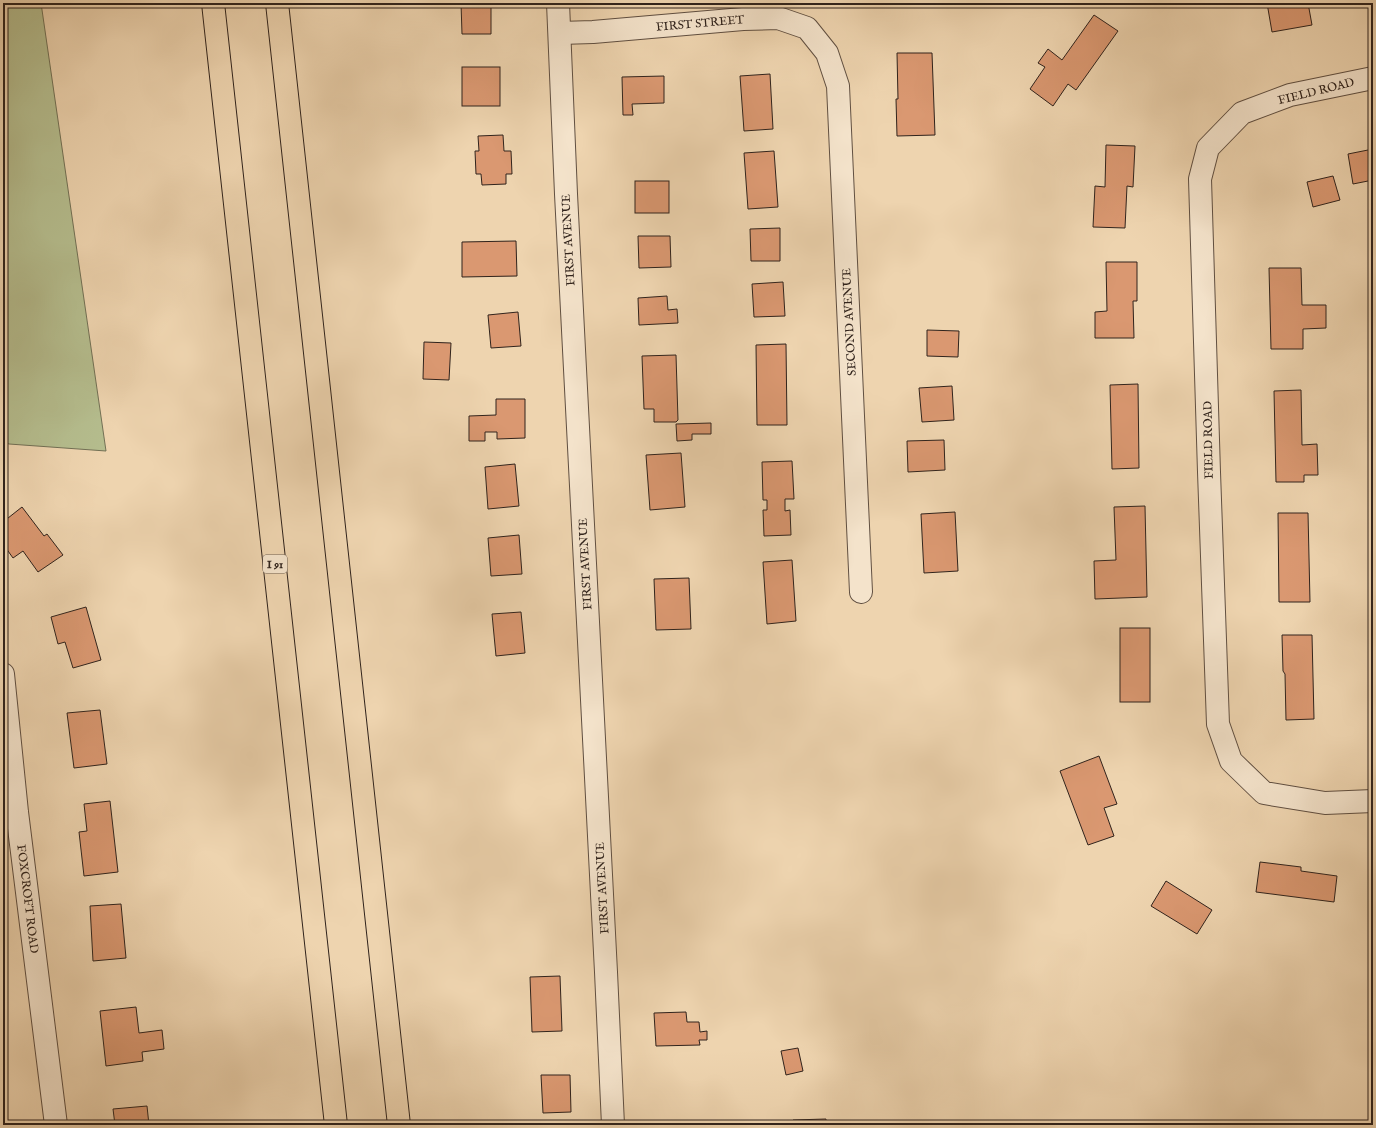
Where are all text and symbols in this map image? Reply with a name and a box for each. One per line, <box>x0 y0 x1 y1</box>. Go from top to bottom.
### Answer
street label: FIRST STREET <box>655 12 745 35</box>
street label: FIELD ROAD <box>1276 75 1356 108</box>
street label: FIRST AVENUE <box>559 194 578 286</box>
street label: SECOND AVENUE <box>839 268 860 376</box>
street label: FIELD ROAD <box>1200 400 1217 479</box>
street label: FIRST AVENUE <box>576 518 595 610</box>
road number: I 91 <box>263 555 287 573</box>
street label: FIRST AVENUE <box>593 842 612 934</box>
street label: FOXCROFT ROAD <box>13 844 42 955</box>

